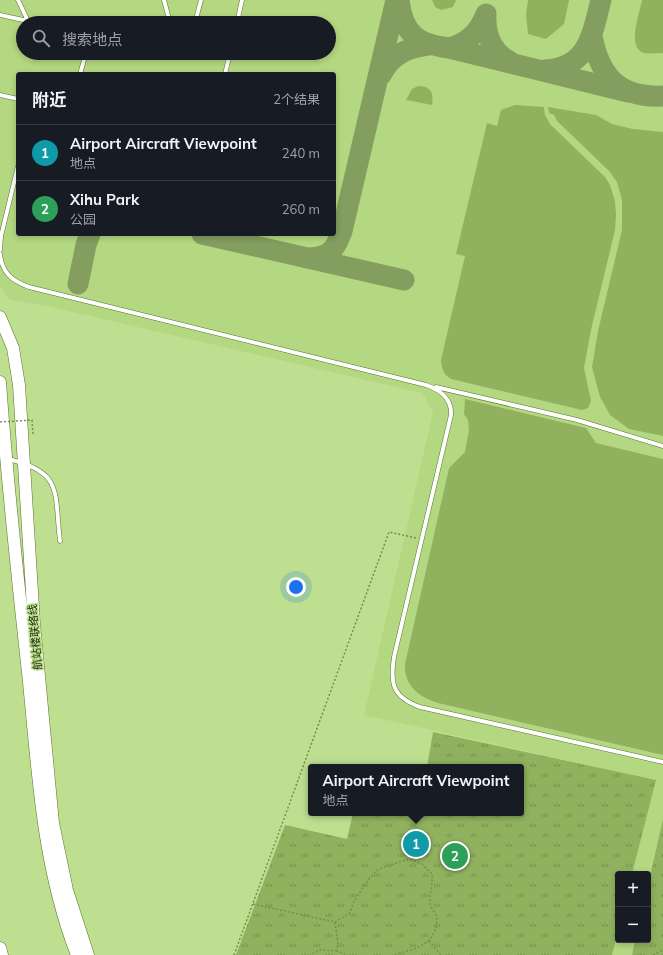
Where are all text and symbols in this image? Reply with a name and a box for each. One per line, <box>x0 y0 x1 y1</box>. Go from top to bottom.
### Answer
search box <box>16 16 336 60</box>
icon: search <box>30 27 52 49</box>
text: 搜索地点 <box>62 30 122 49</box>
text: 附近 <box>32 89 66 110</box>
text: 2个结果 <box>273 91 320 107</box>
text: Airport Aircraft Viewpoint <box>70 134 257 153</box>
text: 1 <box>41 145 49 161</box>
text: 240 m <box>282 145 320 161</box>
text: 地点 <box>70 155 96 171</box>
text: Xihu Park <box>70 190 139 209</box>
text: 2 <box>41 201 49 217</box>
text: 260 m <box>282 201 320 217</box>
text: 公园 <box>70 211 96 227</box>
your location <box>286 577 306 597</box>
street label: 航站楼联络线 <box>25 604 45 670</box>
popup <box>308 764 524 816</box>
text: Airport Aircraft Viewpoint <box>323 771 509 790</box>
text: 地点 <box>323 792 349 808</box>
pin: 1 <box>403 829 429 859</box>
pin: 2 <box>442 841 468 871</box>
map controls <box>615 871 651 943</box>
button: + <box>615 871 651 907</box>
button: − <box>615 907 651 943</box>

